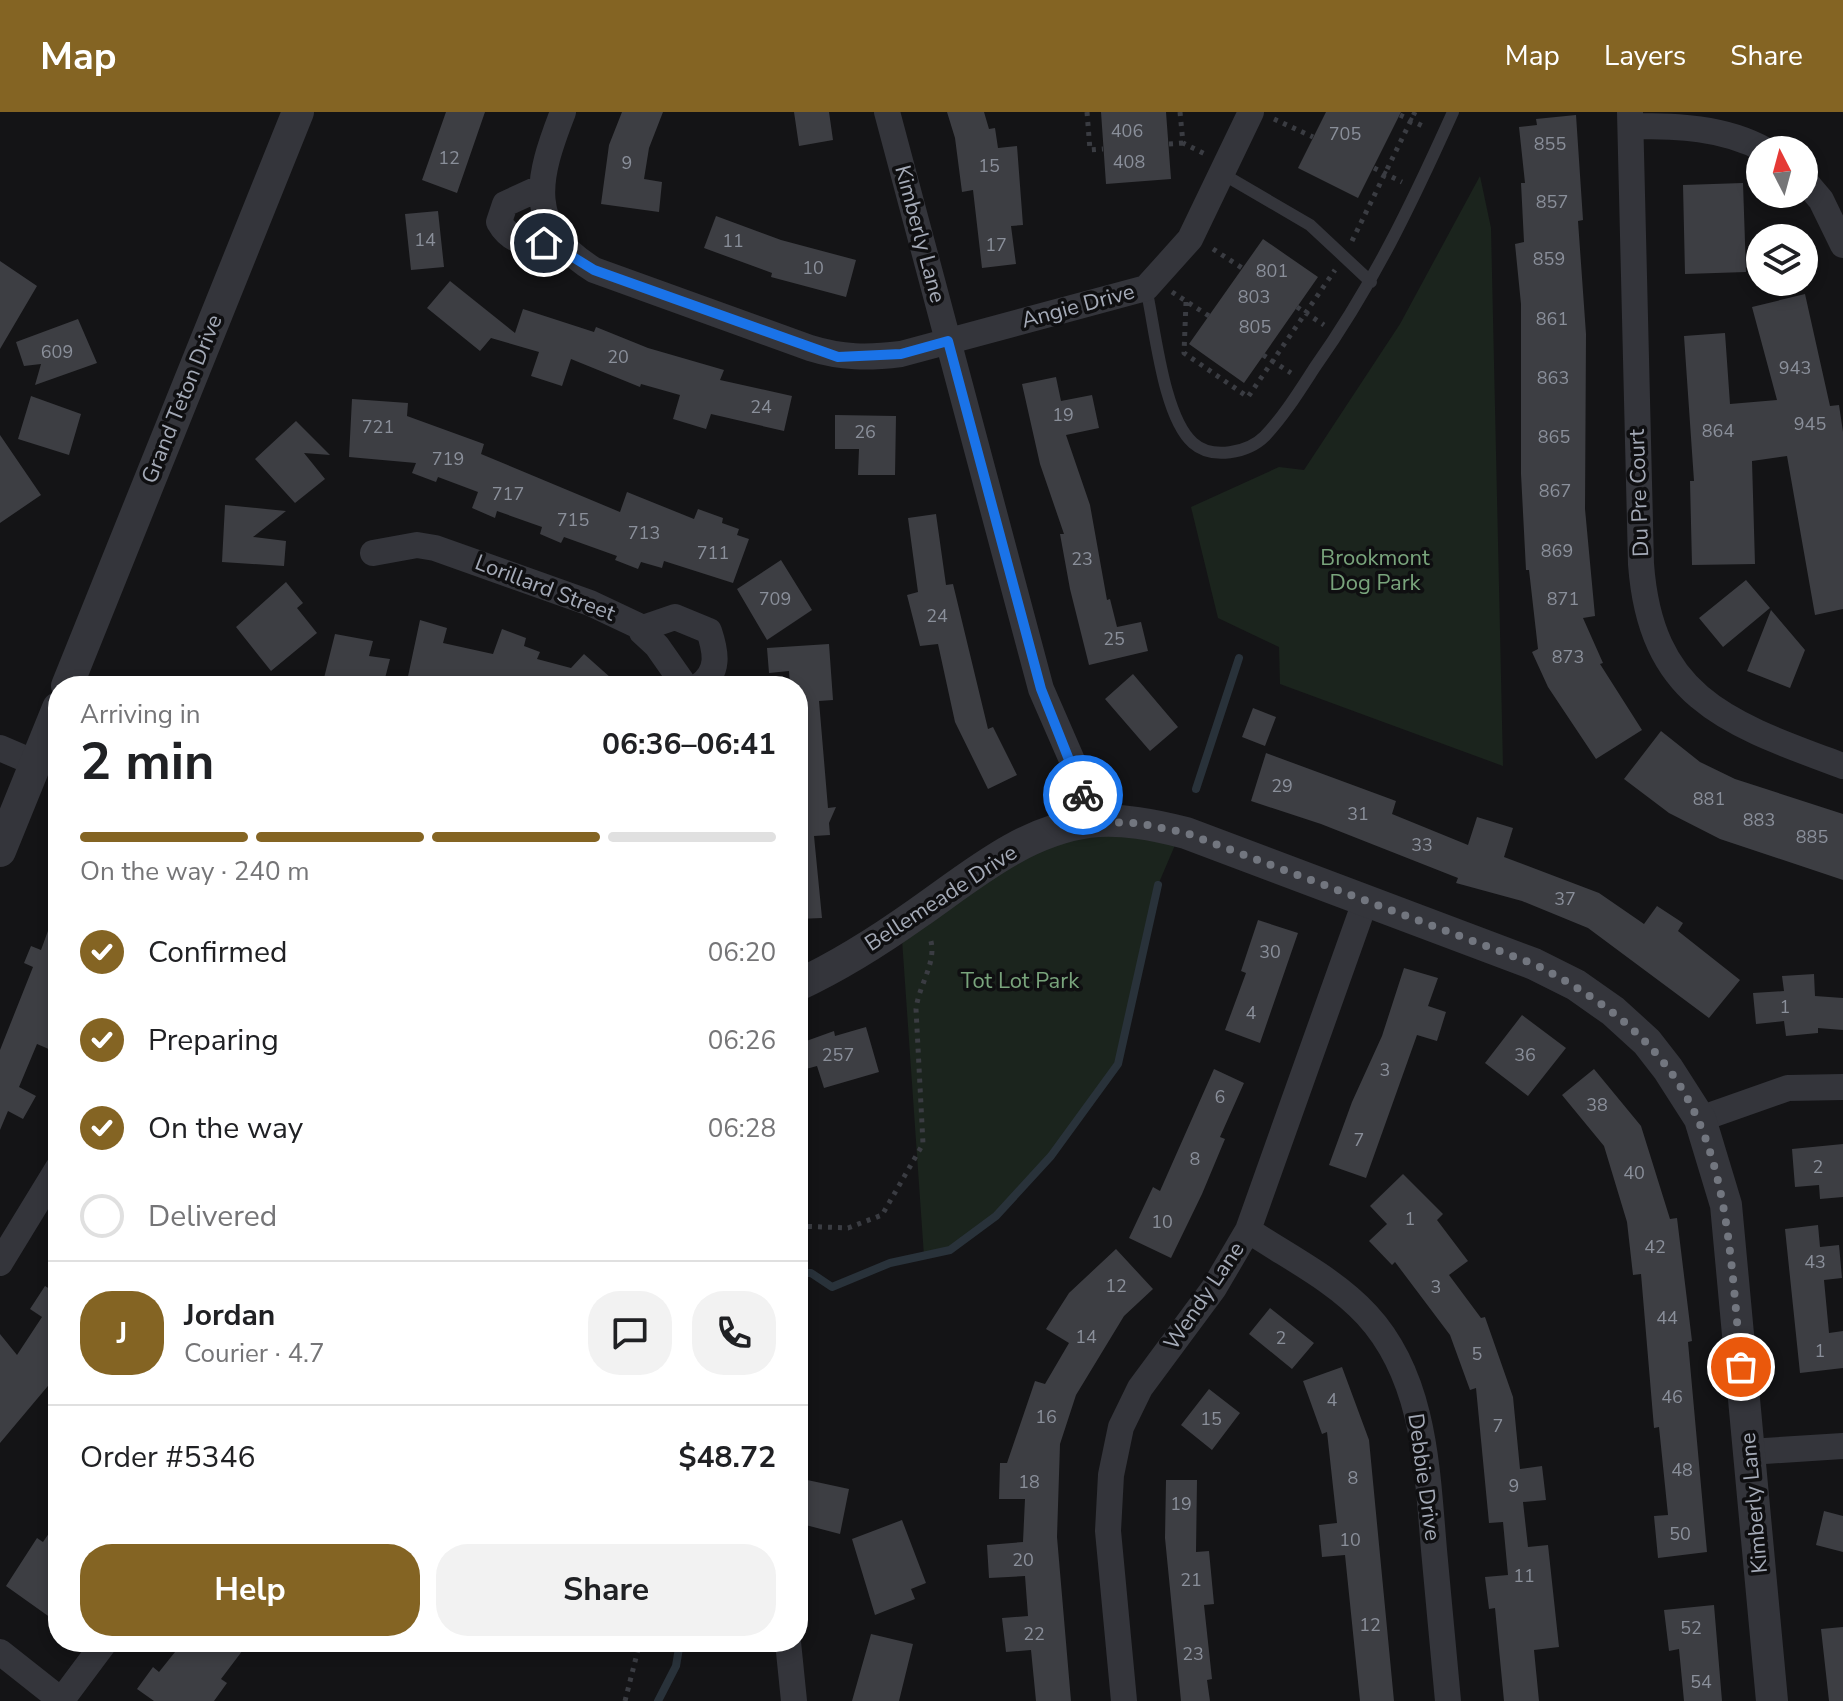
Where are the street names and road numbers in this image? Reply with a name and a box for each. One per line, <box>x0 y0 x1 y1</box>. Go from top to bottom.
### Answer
street label: Kimberly Lane <box>887 162 953 306</box>
street label: Angie Drive <box>1018 276 1138 336</box>
street label: Grand Teton Drive <box>134 310 230 488</box>
street label: Du Pre Court <box>1622 428 1656 557</box>
street label: Lorillard Street <box>471 547 620 629</box>
street label: Bellemeade Drive <box>859 838 1023 958</box>
street label: Wendy Lane <box>1157 1236 1251 1356</box>
street label: Debbie Drive <box>1400 1411 1448 1543</box>
street label: Kimberly Lane <box>1733 1431 1775 1575</box>

